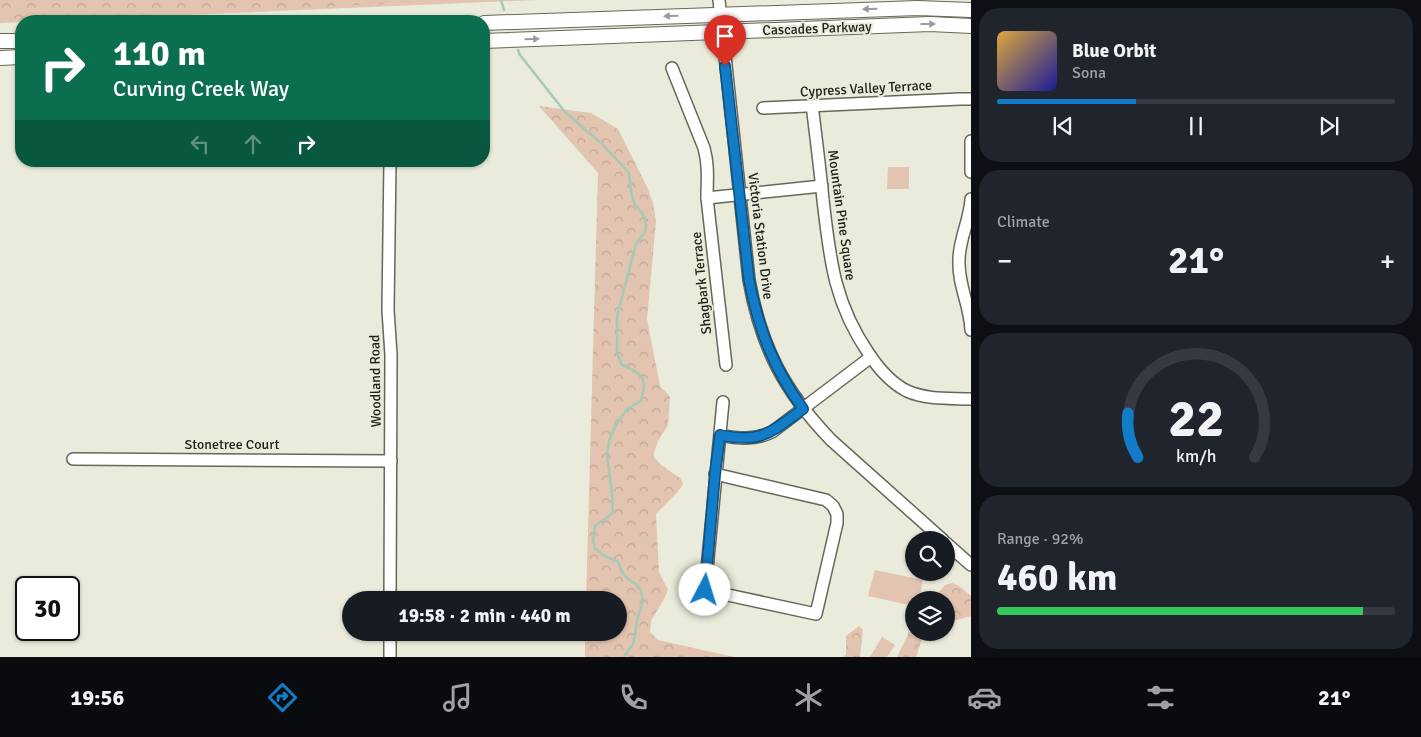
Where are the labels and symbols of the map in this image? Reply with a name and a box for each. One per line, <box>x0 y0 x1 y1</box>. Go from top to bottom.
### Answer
one-way arrow <box>862 6 878 14</box>
one-way arrow <box>663 13 679 21</box>
pin <box>704 15 746 66</box>
street label: Cascades Parkway <box>762 18 872 39</box>
one-way arrow <box>920 20 936 28</box>
one-way arrow <box>525 34 541 42</box>
street label: Cypress Valley Terrace <box>800 77 932 100</box>
street label: Mountain Pine Square <box>824 149 859 281</box>
street label: Victoria Station Drive <box>744 172 777 300</box>
street label: Shagbark Terrace <box>688 231 715 335</box>
street label: Woodland Road <box>366 335 385 427</box>
street label: Stonetree Court <box>185 436 280 453</box>
position arrow <box>678 563 730 615</box>
speed limit sign: 30 <box>15 576 80 641</box>

